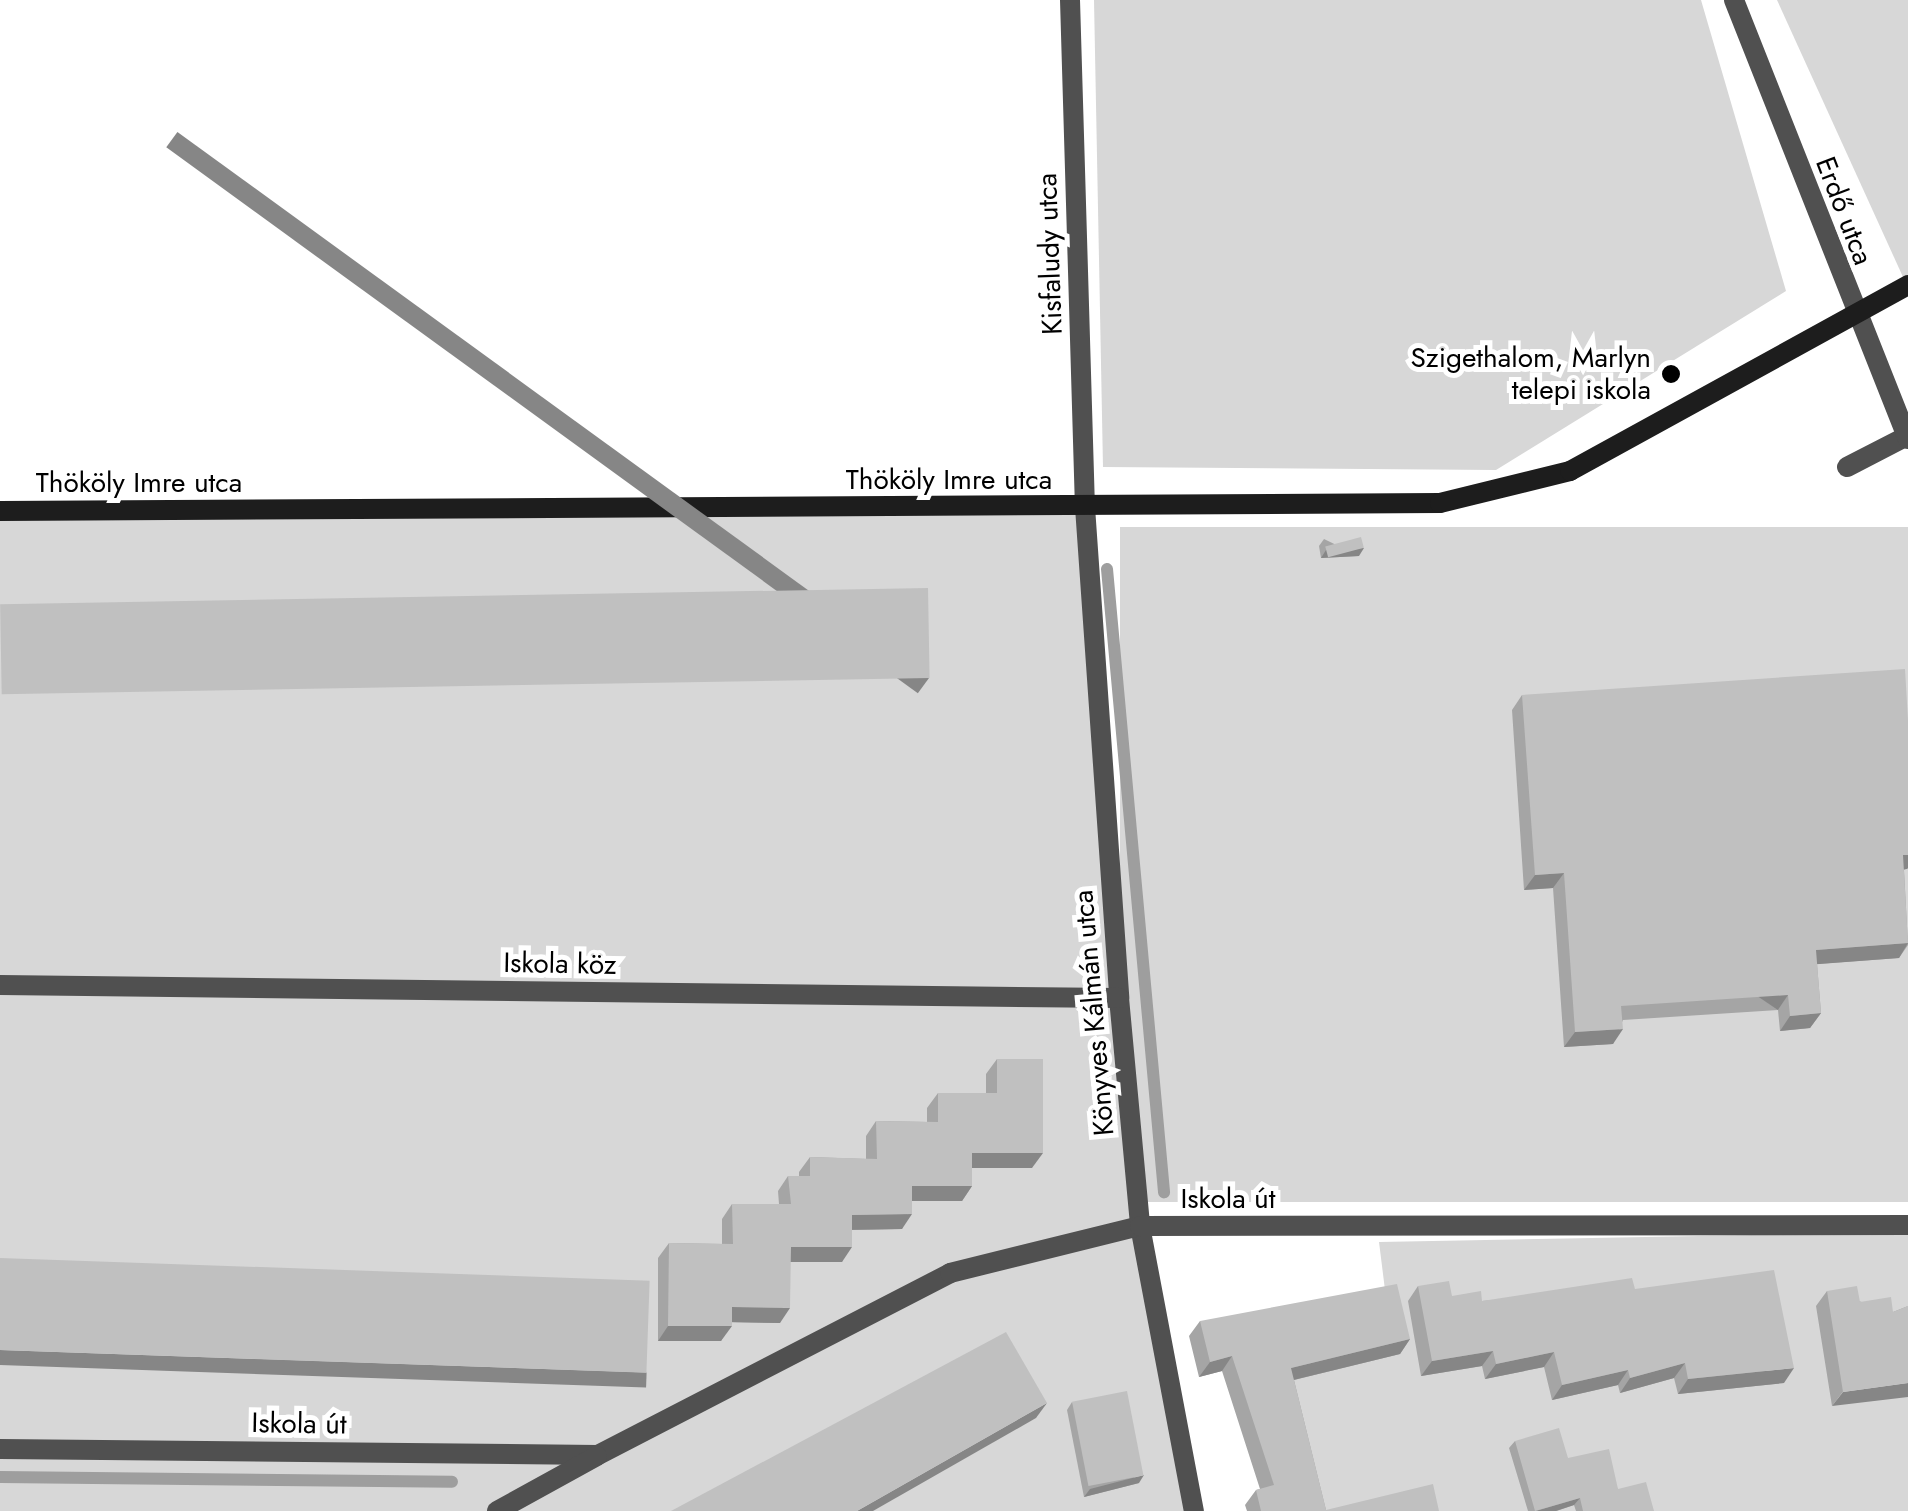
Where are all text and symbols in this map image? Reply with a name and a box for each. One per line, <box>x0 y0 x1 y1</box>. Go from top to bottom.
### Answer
street label: Erdő utca <box>1808 152 1880 270</box>
street label: Kisfaludy utca <box>1030 172 1070 336</box>
place label: Szigethalom, Marlyn telepi iskola <box>1410 341 1651 407</box>
marker: Szigethalom, Marlyn telepi iskola <box>1660 363 1682 385</box>
street label: Thököly Imre utca <box>846 463 1052 497</box>
street label: Thököly Imre utca <box>36 466 242 500</box>
street label: Könyves Kálmán utca <box>1067 889 1121 1137</box>
street label: Iskola köz <box>503 946 617 982</box>
street label: Iskola út <box>1180 1182 1276 1216</box>
street label: Iskola út <box>251 1406 347 1442</box>

